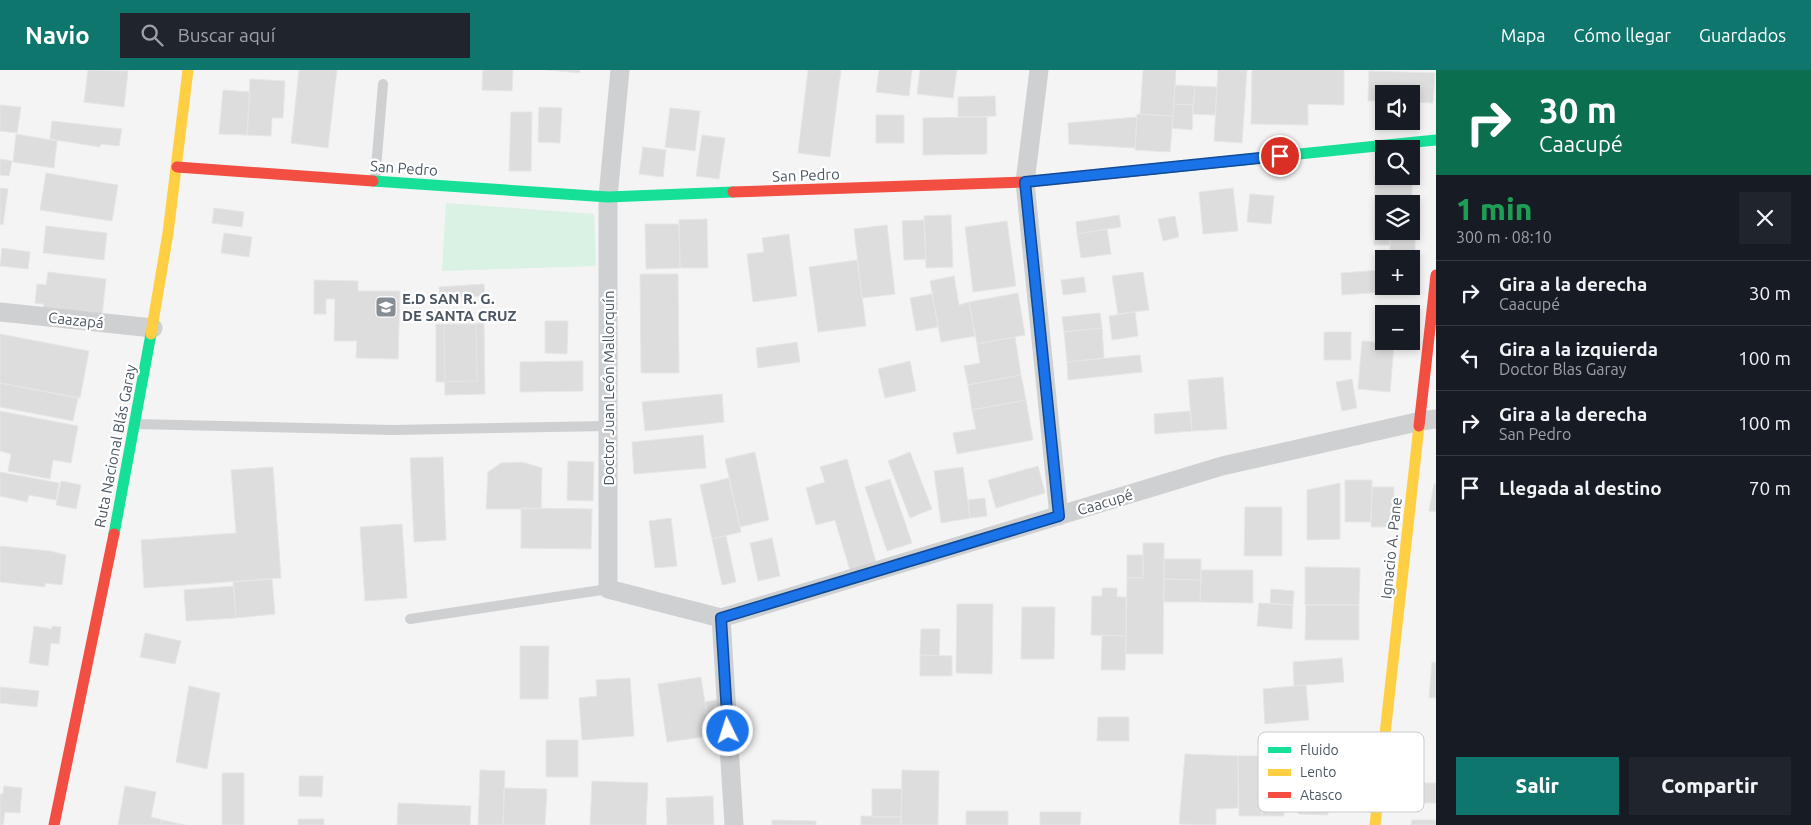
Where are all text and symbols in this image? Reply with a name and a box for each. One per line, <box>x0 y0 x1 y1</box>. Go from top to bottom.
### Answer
search box <box>120 13 470 58</box>
icon: search <box>138 21 166 49</box>
text: Navio <box>25 22 90 49</box>
text: Buscar aquí <box>178 24 275 46</box>
text: Mapa <box>1501 25 1546 45</box>
text: Cómo llegar <box>1574 25 1671 45</box>
text: Guardados <box>1699 25 1786 45</box>
map controls <box>1375 85 1420 350</box>
button: sound <box>1375 85 1420 130</box>
icon: right <box>1456 90 1521 155</box>
text: 30 m <box>1539 90 1617 130</box>
text: Caacupé <box>1539 131 1623 156</box>
pin <box>1259 135 1301 177</box>
button: search <box>1375 140 1420 185</box>
icon: arrive <box>1266 142 1294 170</box>
street label: San Pedro <box>370 157 438 179</box>
street label: San Pedro <box>772 165 840 185</box>
text: 1 min <box>1456 192 1532 226</box>
button: close <box>1739 192 1791 244</box>
button: layers <box>1375 195 1420 240</box>
text: 300 m · 08:10 <box>1456 228 1552 246</box>
button: + <box>1375 250 1420 295</box>
text: Gira a la derecha <box>1499 273 1647 295</box>
icon: right <box>1456 279 1484 307</box>
text: 30 m <box>1749 282 1791 304</box>
place label: E.D SAN R. G. DE SANTA CRUZ <box>402 290 516 324</box>
street label: Doctor Juan León Mallorquín <box>600 290 617 486</box>
school or university icon: E.D SAN R. G. DE SANTA CRUZ <box>374 295 398 319</box>
text: Caacupé <box>1499 295 1560 313</box>
button: − <box>1375 305 1420 350</box>
street label: Caazapá <box>47 309 105 331</box>
text: Gira a la izquierda <box>1499 338 1658 360</box>
icon: left <box>1456 344 1484 372</box>
text: 100 m <box>1738 347 1791 369</box>
text: Doctor Blas Garay <box>1499 360 1626 378</box>
street label: Ruta Nacional Blás Garay <box>91 363 139 529</box>
text: Gira a la derecha <box>1499 403 1647 425</box>
icon: right <box>1456 409 1484 437</box>
text: 100 m <box>1738 412 1791 434</box>
text: San Pedro <box>1499 425 1571 443</box>
icon: arrive <box>1456 474 1484 502</box>
text: Llegada al destino <box>1499 477 1662 499</box>
text: 70 m <box>1749 477 1791 499</box>
street label: Caacupé <box>1075 486 1135 518</box>
street label: Ignacio A. Pane <box>1377 496 1405 600</box>
position arrow <box>701 704 753 756</box>
legend <box>1258 732 1424 812</box>
text: Fluido <box>1300 742 1339 758</box>
button: Salir <box>1456 757 1619 815</box>
button: Compartir <box>1629 757 1791 815</box>
text: Lento <box>1300 764 1337 780</box>
text: Atasco <box>1300 787 1343 803</box>

